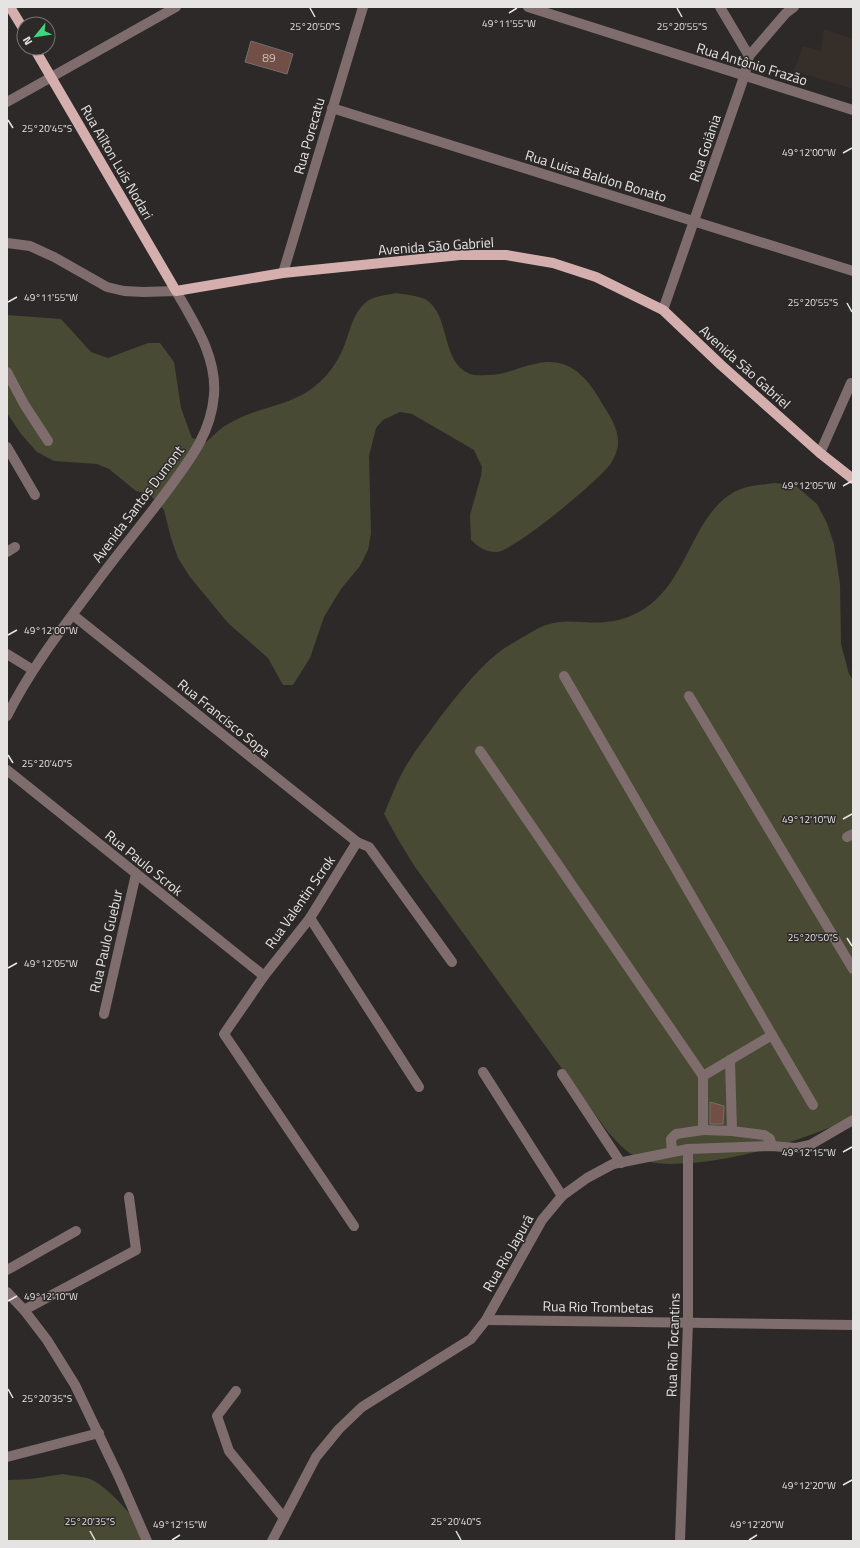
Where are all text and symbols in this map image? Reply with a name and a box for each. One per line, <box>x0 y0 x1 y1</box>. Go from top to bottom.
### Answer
north arrow <box>16 16 56 56</box>
text: 49°11'55"W <box>482 16 536 31</box>
text: 25°20'50"S <box>290 19 340 34</box>
text: 25°20'55"S <box>657 19 707 34</box>
text: N <box>19 34 36 48</box>
street label: Rua Antônio Frazão <box>694 37 810 90</box>
house number: 89 <box>262 48 276 67</box>
street label: Rua Porecatu <box>288 95 330 177</box>
street label: Rua Aílton Luís Nodari <box>76 100 159 223</box>
street label: Rua Goiânia <box>683 111 726 184</box>
text: 25°20'45"S <box>22 121 72 136</box>
street label: Rua Luisa Baldon Bonato <box>523 144 669 207</box>
text: 49°12'00"W <box>782 145 836 160</box>
street label: Avenida São Gabriel <box>377 231 495 260</box>
text: 49°11'55"W <box>24 290 78 305</box>
text: 25°20'55"S <box>788 295 838 310</box>
street label: Avenida São Gabriel <box>695 320 796 413</box>
street label: Avenida Santos Dumont <box>87 441 189 567</box>
text: 49°12'05"W <box>782 478 836 493</box>
text: 49°12'00"W <box>24 623 78 638</box>
street label: Rua Francisco Sopa <box>173 674 275 762</box>
text: 25°20'40"S <box>22 756 72 771</box>
text: 49°12'10"W <box>782 812 836 827</box>
street label: Rua Paulo Scrok <box>101 825 188 901</box>
street label: Rua Valentin Scrok <box>260 851 340 953</box>
street label: Rua Paulo Guebur <box>83 887 128 995</box>
text: 25°20'50"S <box>788 930 838 945</box>
text: 49°12'05"W <box>24 956 78 971</box>
text: 49°12'15"W <box>782 1145 836 1160</box>
street label: Rua Rio Japurá <box>477 1210 538 1295</box>
text: 49°12'10"W <box>24 1289 78 1304</box>
street label: Rua Rio Tocantins <box>660 1292 685 1397</box>
street label: Rua Rio Trombetas <box>542 1295 654 1318</box>
text: 25°20'35"S <box>22 1391 72 1406</box>
text: 49°12'20"W <box>782 1478 836 1493</box>
text: 25°20'35"S <box>65 1514 115 1529</box>
text: 25°20'40"S <box>431 1514 481 1529</box>
text: 49°12'15"W <box>153 1517 207 1532</box>
text: 49°12'20"W <box>730 1517 784 1532</box>

